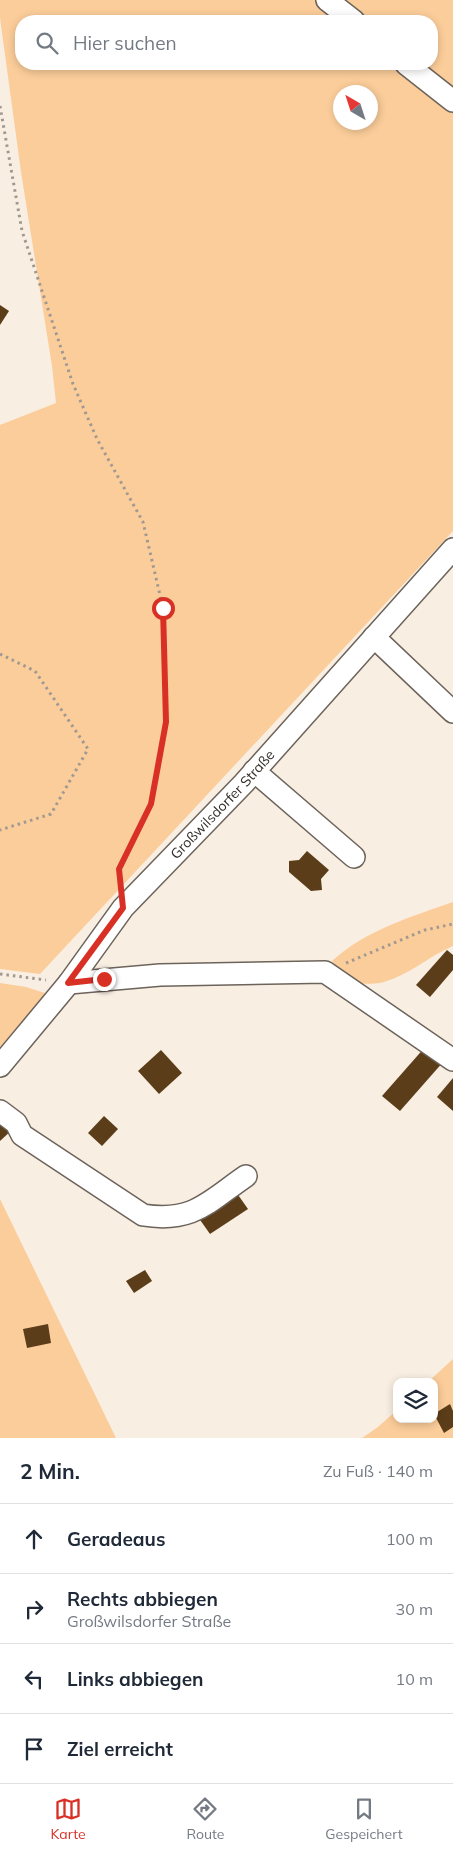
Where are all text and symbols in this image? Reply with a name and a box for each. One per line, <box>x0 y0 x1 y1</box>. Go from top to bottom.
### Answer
search box <box>15 15 438 70</box>
icon: search <box>33 29 61 57</box>
text: Hier suchen <box>73 31 177 55</box>
north arrow <box>333 85 378 130</box>
route start <box>152 597 175 620</box>
street label: Großwilsdorfer Straße <box>166 746 278 863</box>
route end <box>93 968 116 991</box>
map controls <box>393 1378 438 1423</box>
button: layers <box>393 1378 438 1423</box>
text: 2 Min. <box>20 1458 80 1484</box>
text: Zu Fuß · 140 m <box>323 1461 433 1481</box>
icon: ahead <box>20 1525 48 1553</box>
text: Geradeaus <box>67 1527 165 1551</box>
text: 100 m <box>386 1529 433 1549</box>
text: Rechts abbiegen <box>67 1587 218 1611</box>
icon: right <box>20 1595 48 1623</box>
text: 30 m <box>396 1599 433 1619</box>
text: Großwilsdorfer Straße <box>67 1611 231 1631</box>
icon: left <box>20 1665 48 1693</box>
text: Links abbiegen <box>67 1667 204 1691</box>
text: 10 m <box>396 1669 433 1689</box>
icon: arrive <box>20 1735 48 1763</box>
text: Ziel erreicht <box>67 1737 173 1761</box>
tab: Karte <box>50 1795 86 1843</box>
tab: Route <box>186 1795 224 1843</box>
tab: Gespeichert <box>325 1795 403 1843</box>

